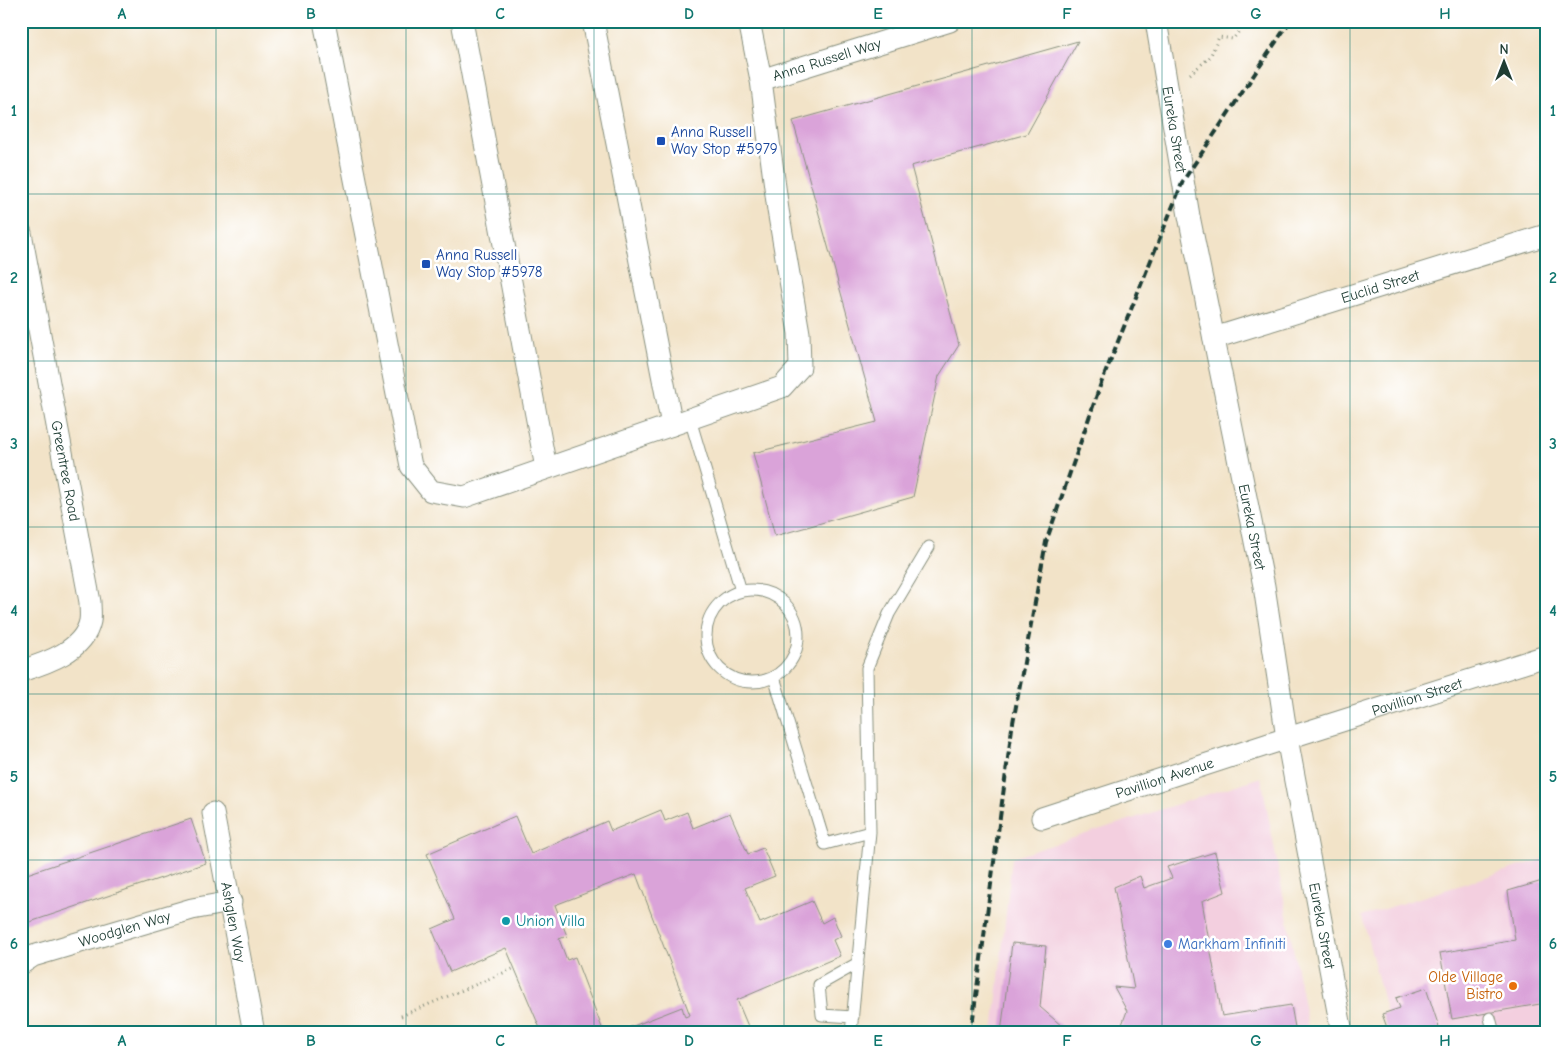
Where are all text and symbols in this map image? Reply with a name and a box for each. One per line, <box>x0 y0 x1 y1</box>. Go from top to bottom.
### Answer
text: A <box>118 5 127 23</box>
text: B <box>306 5 316 23</box>
text: C <box>495 5 505 23</box>
text: D <box>684 5 694 23</box>
text: E <box>873 5 883 23</box>
text: F <box>1062 5 1072 23</box>
text: G <box>1250 5 1262 23</box>
text: H <box>1439 5 1451 23</box>
street label: Anna Russell Way <box>770 34 884 85</box>
north arrow <box>1480 38 1530 88</box>
text: N <box>1499 41 1509 58</box>
street label: Eureka Street <box>1158 85 1191 175</box>
text: 1 <box>11 102 17 120</box>
text: 1 <box>1550 102 1556 120</box>
place label: Anna Russell Way Stop #5979 <box>671 123 778 158</box>
marker: Anna Russell Way Stop #5979 <box>655 135 667 147</box>
place label: Anna Russell Way Stop #5978 <box>436 246 542 281</box>
marker: Anna Russell Way Stop #5978 <box>420 258 432 270</box>
street label: Euclid Street <box>1339 266 1422 307</box>
text: 2 <box>10 269 18 287</box>
text: 2 <box>1549 269 1557 287</box>
street label: Greentree Road <box>47 419 84 523</box>
text: 3 <box>10 435 18 453</box>
text: 3 <box>1549 435 1557 453</box>
street label: Eureka Street <box>1235 482 1270 572</box>
text: 4 <box>10 602 18 620</box>
text: 4 <box>1549 602 1557 620</box>
street label: Pavillion Street <box>1369 674 1465 720</box>
street label: Pavillion Avenue <box>1113 753 1216 802</box>
text: 5 <box>10 768 18 786</box>
text: 5 <box>1549 768 1557 786</box>
street label: Ashglen Way <box>217 880 250 964</box>
street label: Eureka Street <box>1305 881 1339 971</box>
street label: Woodglen Way <box>77 907 173 951</box>
place label: Union Villa <box>516 912 585 930</box>
marker: Union Villa <box>500 915 512 927</box>
text: 6 <box>10 935 18 953</box>
place label: Markham Infiniti <box>1178 935 1286 953</box>
text: 6 <box>1549 935 1557 953</box>
marker: Markham Infiniti <box>1162 938 1174 950</box>
place label: Olde Village Bistro <box>1428 968 1503 1003</box>
marker: Olde Village Bistro <box>1507 980 1519 992</box>
text: A <box>118 1032 127 1050</box>
text: B <box>306 1032 316 1050</box>
text: C <box>495 1032 505 1050</box>
text: D <box>684 1032 694 1050</box>
text: E <box>873 1032 883 1050</box>
text: F <box>1062 1032 1072 1050</box>
text: G <box>1250 1032 1262 1050</box>
text: H <box>1439 1032 1451 1050</box>

